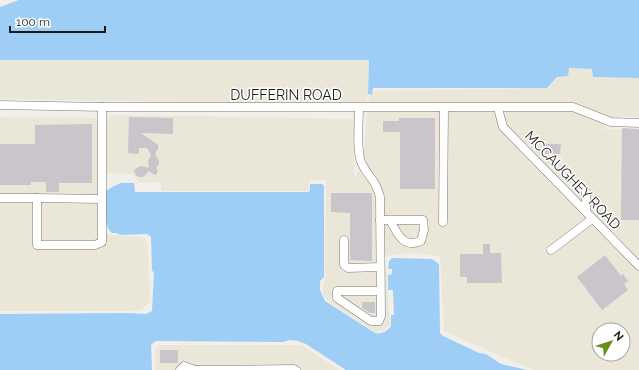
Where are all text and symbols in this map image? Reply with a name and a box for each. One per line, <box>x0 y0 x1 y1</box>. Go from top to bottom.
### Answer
scale bar <box>10 8 105 34</box>
text: 100 m <box>16 15 50 29</box>
street label: DUFFERIN ROAD <box>230 87 342 103</box>
street label: MCCAUGHEY ROAD <box>522 127 624 233</box>
north arrow <box>591 322 631 362</box>
text: N <box>611 329 626 343</box>

